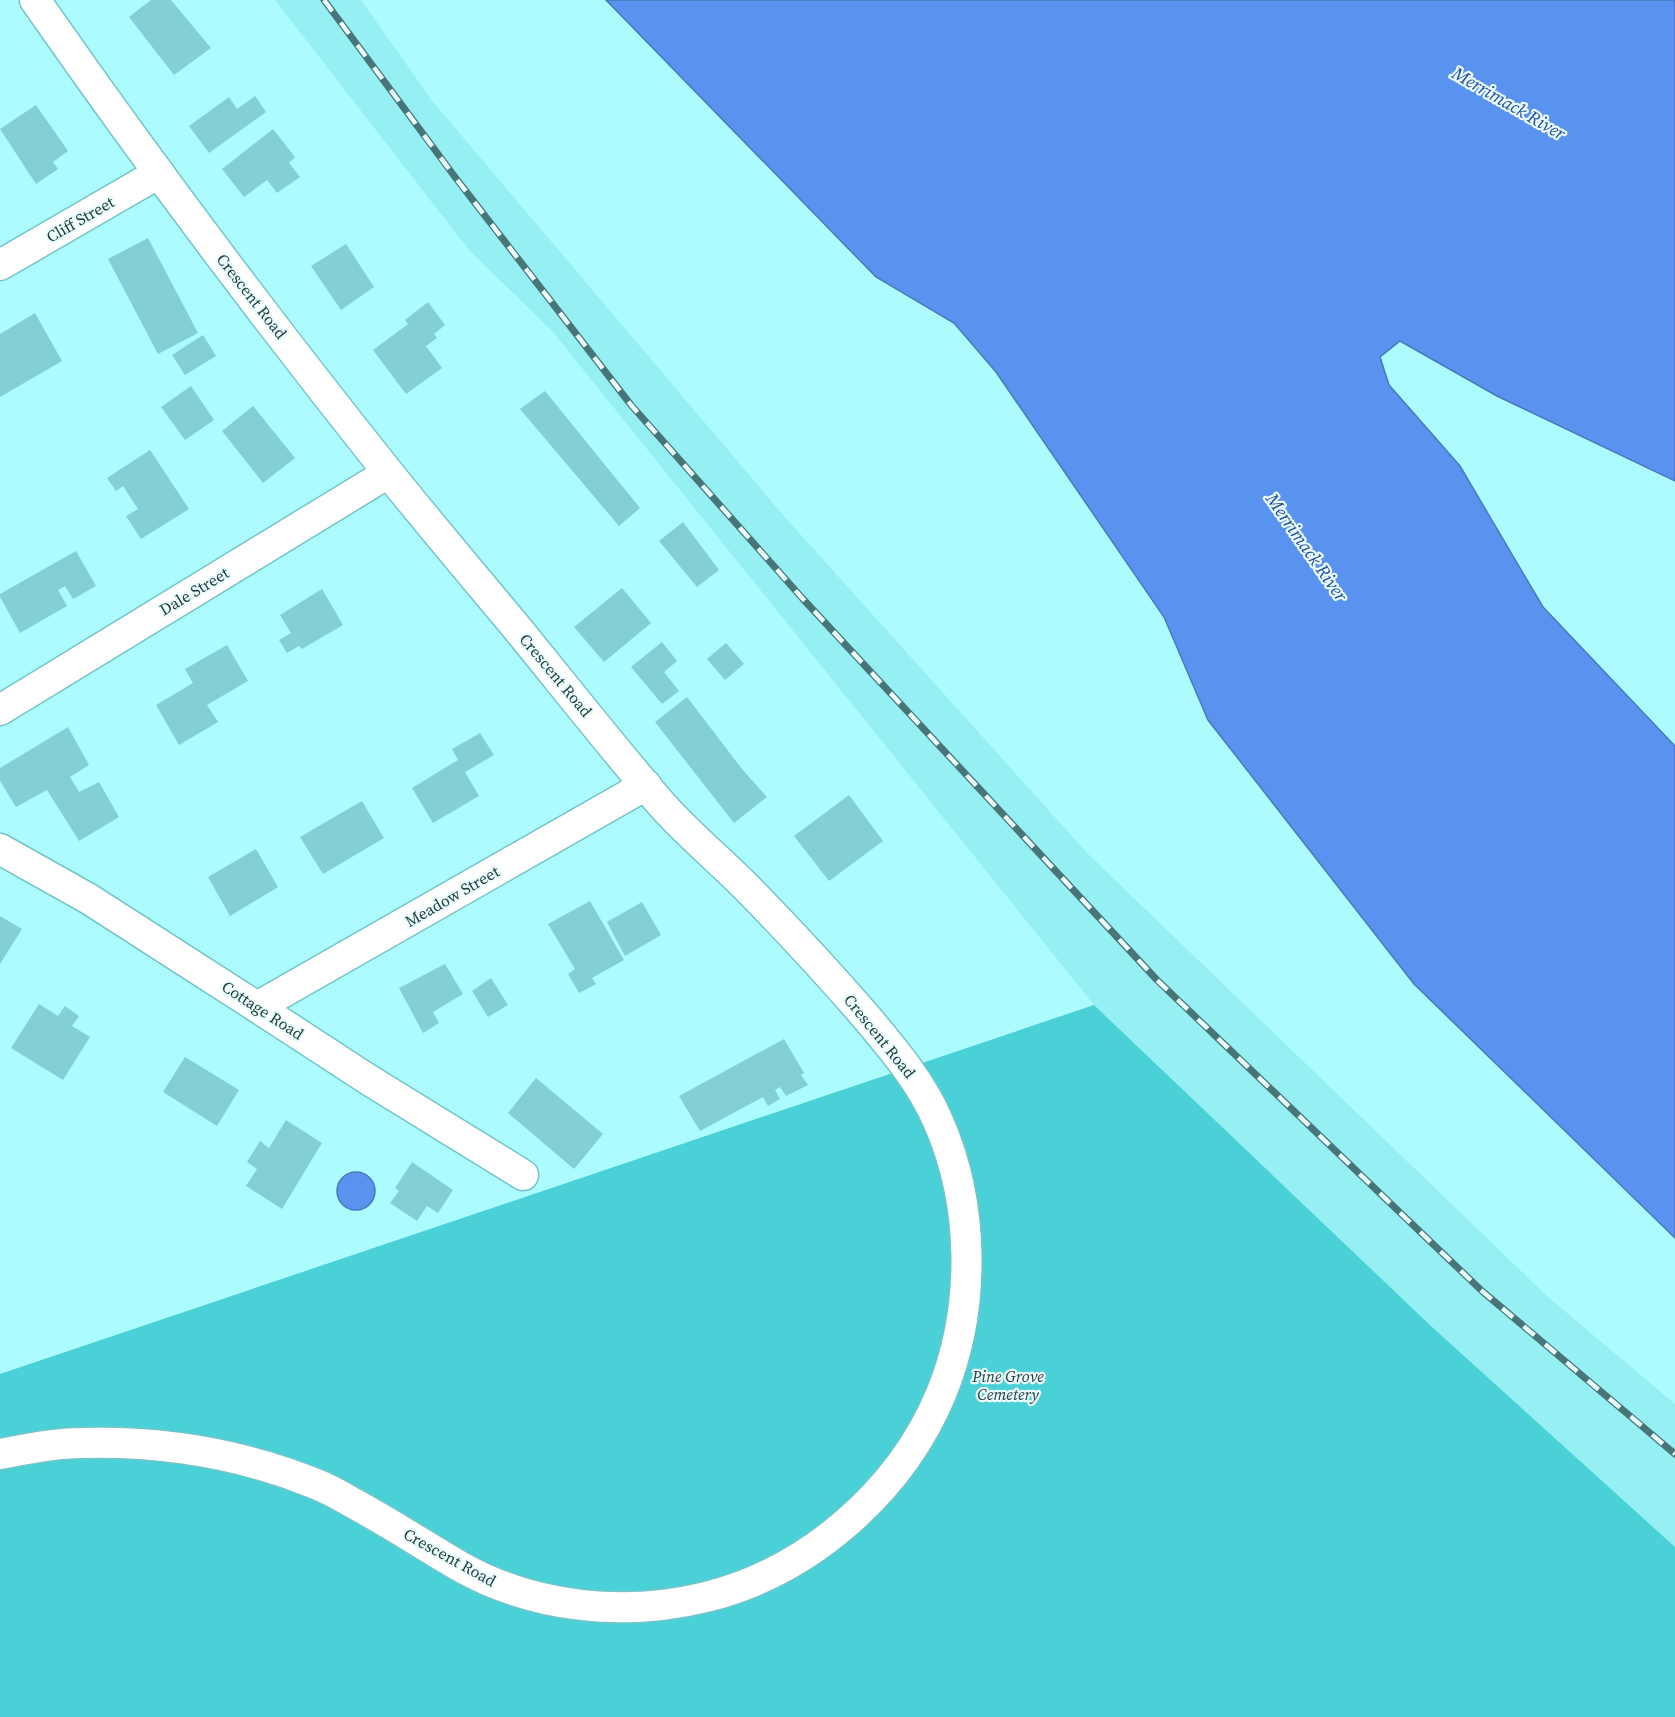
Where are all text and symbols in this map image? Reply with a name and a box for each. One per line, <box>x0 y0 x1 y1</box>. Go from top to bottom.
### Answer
water label: Merrimack River <box>1447 60 1571 146</box>
street label: Cliff Street <box>42 190 119 247</box>
street label: Crescent Road <box>212 249 292 343</box>
water label: Merrimack River <box>1260 487 1354 607</box>
street label: Dale Street <box>155 561 234 620</box>
street label: Crescent Road <box>515 629 597 721</box>
street label: Meadow Street <box>401 860 504 932</box>
street label: Cottage Road <box>218 975 308 1045</box>
street label: Crescent Road <box>839 989 921 1083</box>
park label: Pine Grove Cemetery <box>971 1365 1044 1405</box>
street label: Crescent Road <box>400 1523 500 1591</box>

